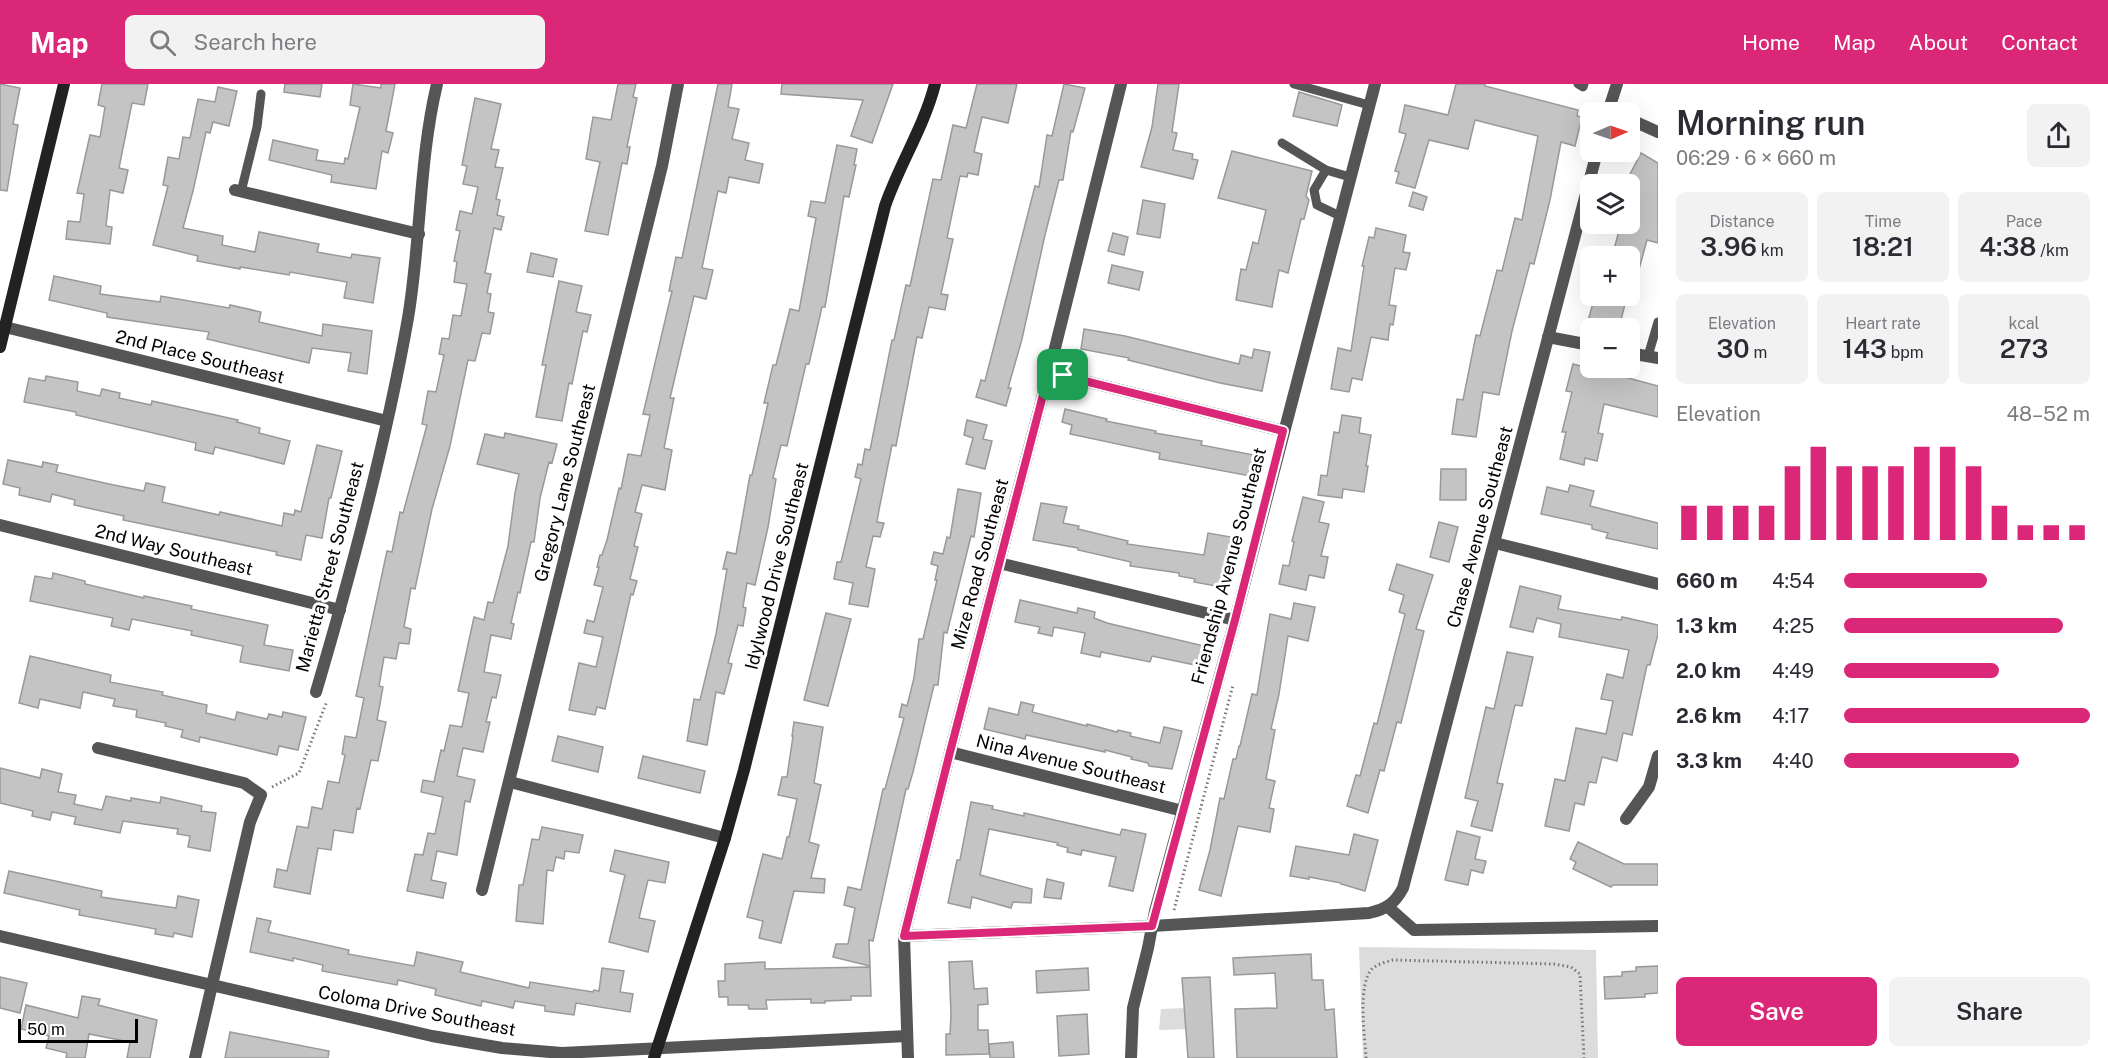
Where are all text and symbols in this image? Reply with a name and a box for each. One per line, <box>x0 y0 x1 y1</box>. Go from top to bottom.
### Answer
search box <box>125 15 545 69</box>
text: Map <box>30 26 89 59</box>
icon: search <box>146 26 179 59</box>
text: Search here <box>194 29 317 55</box>
text: Home <box>1742 30 1800 55</box>
text: Map <box>1833 30 1876 55</box>
text: About <box>1909 30 1968 55</box>
text: Contact <box>2001 30 2078 55</box>
north arrow <box>1580 102 1640 162</box>
map controls <box>1580 102 1640 378</box>
text: Morning run <box>1676 104 1865 142</box>
button: share <box>2027 104 2090 167</box>
text: 06:29 · 6 × 660 m <box>1676 146 1836 170</box>
button: layers <box>1580 174 1640 234</box>
text: Distance <box>1710 212 1774 231</box>
text: Time <box>1865 212 1901 231</box>
text: Pace <box>2006 212 2042 231</box>
text: 3.96 <box>1700 231 1757 262</box>
text: 18:21 <box>1852 231 1914 262</box>
text: 4:38 <box>1979 231 2036 262</box>
text: km <box>1757 241 1784 260</box>
text: /km <box>2036 241 2069 260</box>
button: + <box>1580 246 1640 306</box>
text: Elevation <box>1708 314 1776 333</box>
text: Heart rate <box>1845 314 1921 333</box>
text: kcal <box>2009 314 2039 333</box>
button: − <box>1580 318 1640 378</box>
street label: 2nd Place Southeast <box>114 325 287 388</box>
text: 30 <box>1717 333 1750 364</box>
text: 143 <box>1842 333 1887 364</box>
text: 273 <box>2000 333 2048 364</box>
text: m <box>1750 343 1767 362</box>
text: bpm <box>1887 343 1924 362</box>
pin <box>1037 349 1088 400</box>
icon: arrive <box>1046 358 1079 391</box>
street label: Gregory Lane Southeast <box>530 382 599 584</box>
text: Elevation <box>1676 402 1761 426</box>
text: 48–52 m <box>2006 402 2090 426</box>
street label: Chase Avenue Southeast <box>1442 424 1517 630</box>
street label: Friendship Avenue Southeast <box>1187 445 1270 687</box>
street label: Marietta Street Southeast <box>291 459 368 675</box>
street label: Idylwood Drive Southeast <box>741 460 812 672</box>
street label: Mize Road Southeast <box>947 476 1012 652</box>
street label: 2nd Way Southeast <box>93 520 255 579</box>
text: 660 m <box>1676 569 1738 593</box>
text: 4:54 <box>1772 569 1814 593</box>
text: 1.3 km <box>1676 614 1737 638</box>
text: 4:25 <box>1772 614 1814 638</box>
text: 2.0 km <box>1676 659 1741 683</box>
text: 4:49 <box>1772 659 1814 683</box>
text: 2.6 km <box>1676 704 1741 728</box>
text: 4:17 <box>1772 704 1809 728</box>
street label: Nina Avenue Southeast <box>974 730 1168 797</box>
text: 3.3 km <box>1676 749 1742 773</box>
text: 4:40 <box>1772 749 1814 773</box>
button: Save <box>1676 977 1877 1046</box>
button: Share <box>1889 977 2090 1046</box>
street label: Coloma Drive Southeast <box>317 981 518 1040</box>
scale bar <box>18 1016 138 1044</box>
text: 50 m <box>27 1020 65 1039</box>

